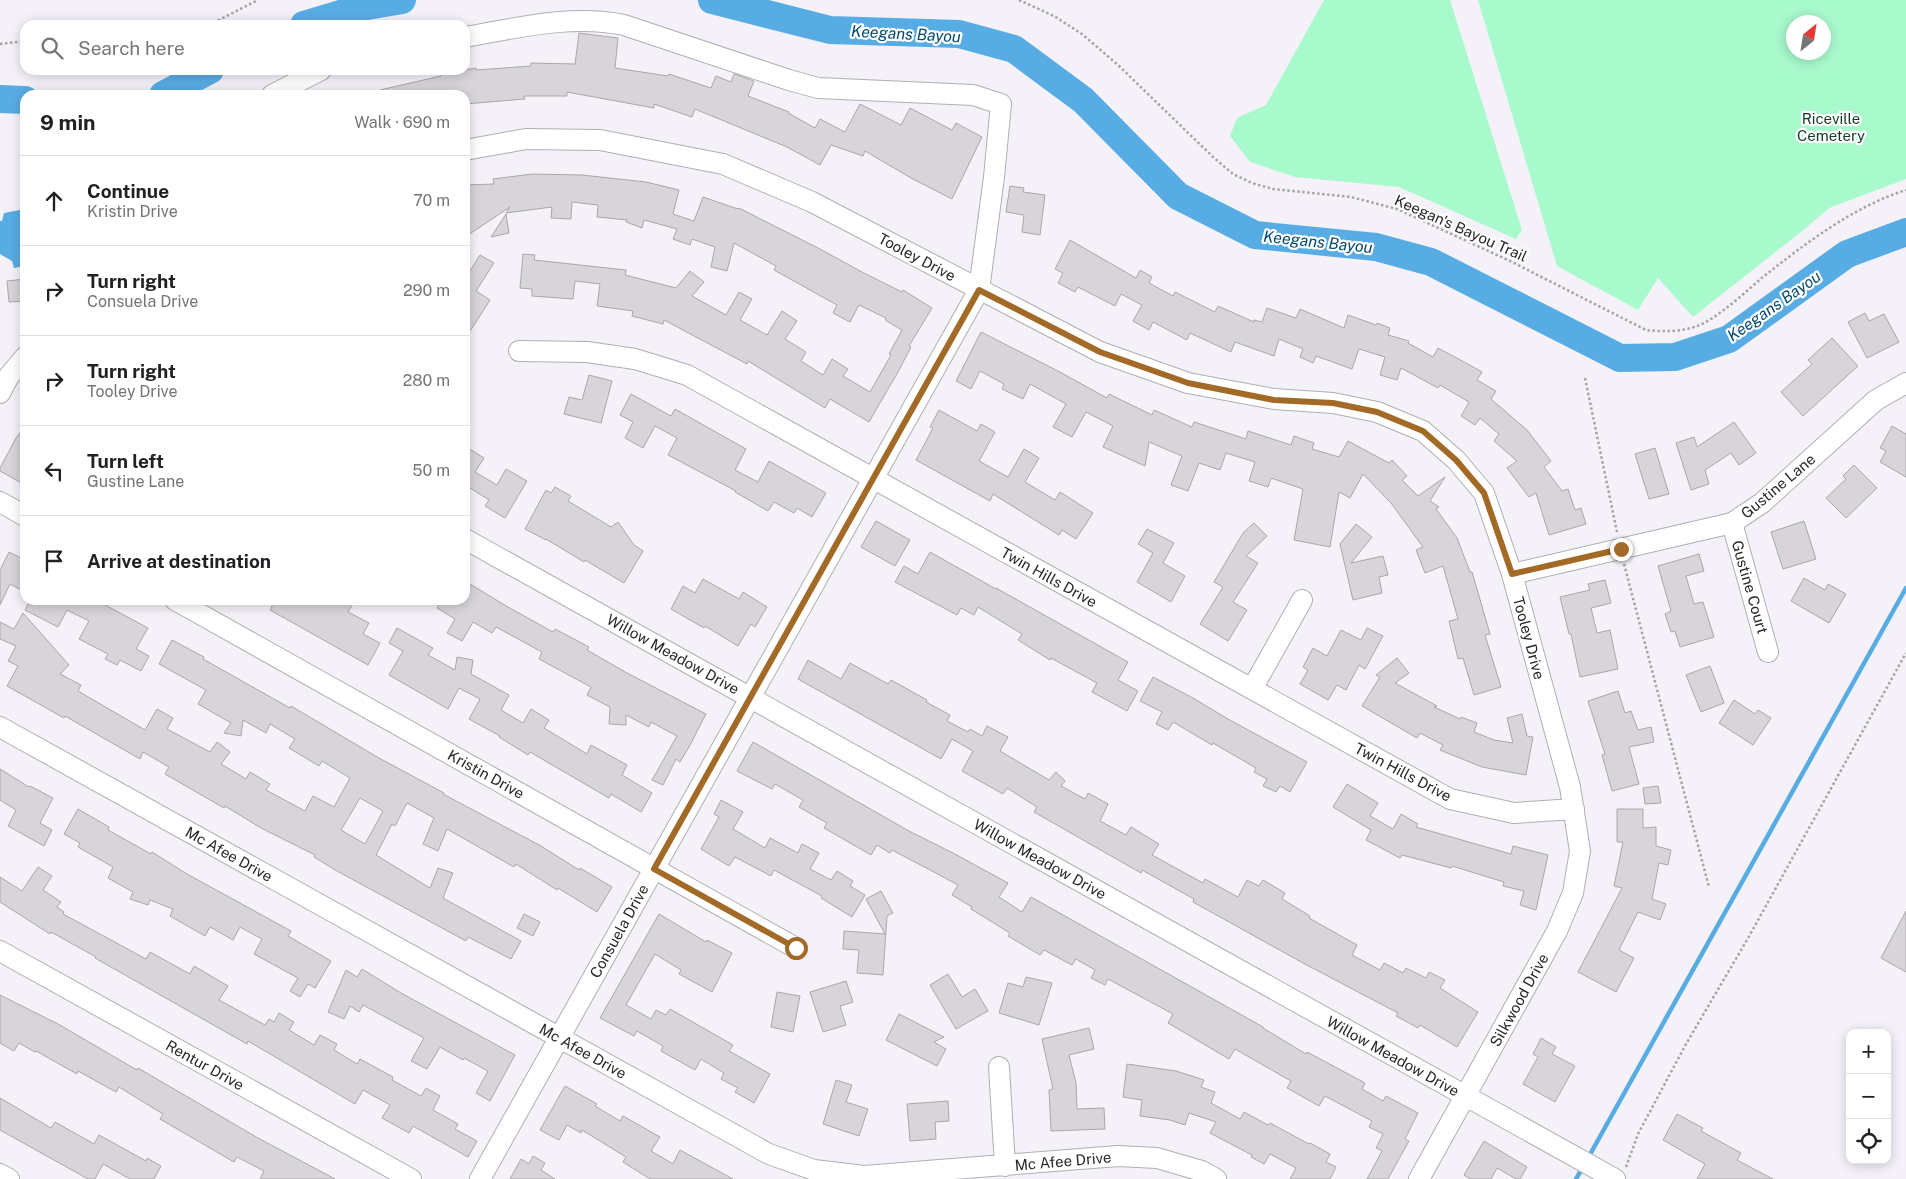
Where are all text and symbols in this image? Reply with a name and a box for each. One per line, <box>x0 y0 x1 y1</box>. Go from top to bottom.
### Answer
north arrow <box>1786 15 1831 60</box>
search box <box>20 20 470 75</box>
water label: Keegans Bayou <box>851 22 961 46</box>
icon: search <box>38 34 66 62</box>
text: Search here <box>78 37 185 59</box>
text: 9 min <box>40 110 96 135</box>
park label: Riceville Cemetery <box>1797 110 1865 144</box>
text: Walk · 690 m <box>354 113 450 132</box>
text: Continue <box>87 180 169 202</box>
icon: ahead <box>40 187 68 215</box>
text: 70 m <box>413 191 450 210</box>
street label: Keegan's Bayou Trail <box>1392 191 1530 265</box>
text: Kristin Drive <box>87 202 178 221</box>
water label: Keegans Bayou <box>1262 227 1374 257</box>
street label: Tooley Drive <box>876 230 958 284</box>
water label: Keegans Bayou <box>1724 267 1824 345</box>
text: Turn right <box>87 270 176 292</box>
icon: right <box>40 277 68 305</box>
text: 290 m <box>403 281 450 300</box>
text: Consuela Drive <box>87 292 198 311</box>
text: Turn right <box>87 360 176 382</box>
icon: right <box>40 367 68 395</box>
text: 280 m <box>403 371 450 390</box>
text: Tooley Drive <box>87 382 178 401</box>
text: Turn left <box>87 450 164 472</box>
street label: Gustine Lane <box>1738 450 1818 522</box>
icon: left <box>40 457 68 485</box>
text: 50 m <box>412 461 450 480</box>
text: Gustine Lane <box>87 472 184 491</box>
route end <box>1610 538 1633 561</box>
street label: Gustine Court <box>1729 538 1772 636</box>
street label: Twin Hills Drive <box>998 544 1100 610</box>
icon: arrive <box>40 547 68 575</box>
text: Arrive at destination <box>87 550 271 572</box>
street label: Tooley Drive <box>1510 595 1548 681</box>
street label: Willow Meadow Drive <box>604 611 742 697</box>
street label: Twin Hills Drive <box>1352 739 1454 805</box>
street label: Kristin Drive <box>445 746 527 802</box>
street label: Willow Meadow Drive <box>971 816 1109 902</box>
street label: Mc Afee Drive <box>182 823 276 885</box>
street label: Consuela Drive <box>586 881 652 981</box>
route start <box>785 937 808 960</box>
street label: Silkwood Drive <box>1486 950 1552 1050</box>
street label: Willow Meadow Drive <box>1324 1013 1462 1099</box>
street label: Mc Afee Drive <box>536 1020 630 1082</box>
map controls <box>1846 1029 1891 1164</box>
button: + <box>1846 1029 1891 1074</box>
street label: Rentur Drive <box>163 1037 247 1093</box>
button: − <box>1846 1074 1891 1119</box>
button: locate <box>1846 1119 1891 1164</box>
street label: Mc Afee Drive <box>1014 1148 1112 1174</box>

